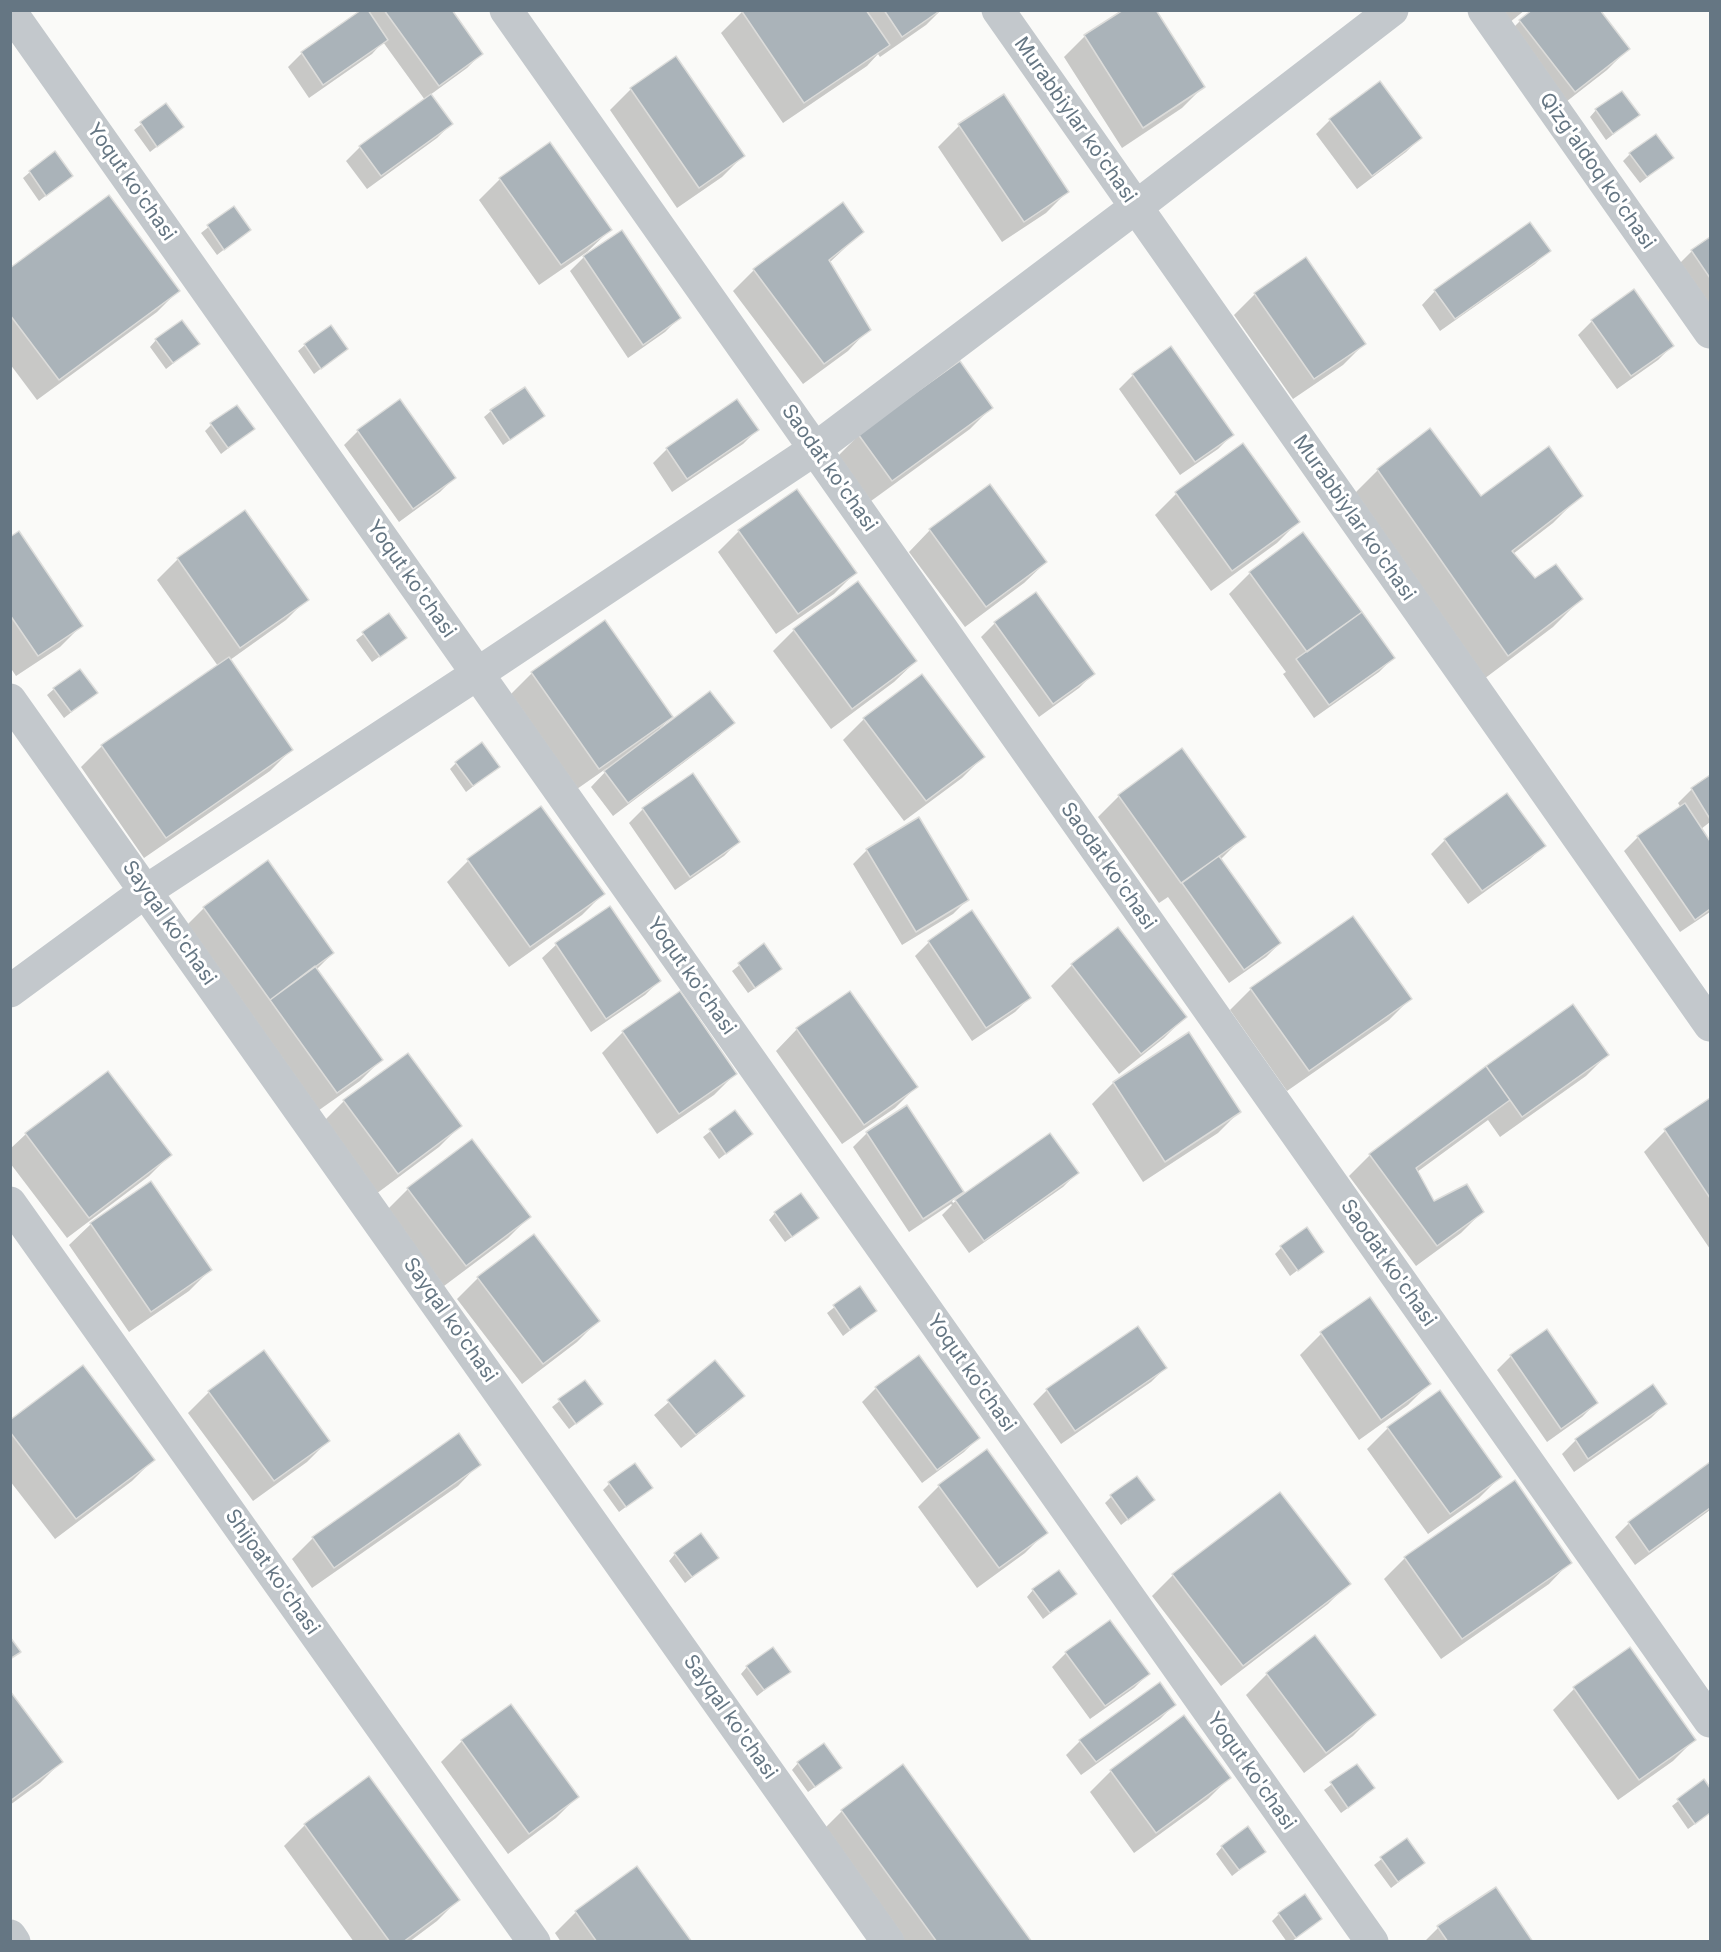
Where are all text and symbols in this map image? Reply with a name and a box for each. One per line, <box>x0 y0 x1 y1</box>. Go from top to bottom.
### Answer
street label: Murabbiylar ko'chasi <box>1009 33 1141 207</box>
street label: Qizg'aldoq ko'chasi <box>1534 88 1660 254</box>
street label: Yoqut ko'chasi <box>82 119 180 245</box>
street label: Saodat ko'chasi <box>776 400 882 536</box>
street label: Murabbiylar ko'chasi <box>1288 431 1420 605</box>
street label: Yoqut ko'chasi <box>362 516 460 642</box>
street label: Saodat ko'chasi <box>1055 798 1161 934</box>
street label: Sayqal ko'chasi <box>117 856 221 990</box>
street label: Yoqut ko'chasi <box>642 913 740 1039</box>
street label: Saodat ko'chasi <box>1335 1195 1441 1331</box>
street label: Sayqal ko'chasi <box>398 1253 502 1387</box>
street label: Yoqut ko'chasi <box>922 1310 1020 1436</box>
street label: Shijoat ko'chasi <box>220 1505 324 1639</box>
street label: Sayqal ko'chasi <box>678 1650 782 1784</box>
street label: Yoqut ko'chasi <box>1202 1708 1300 1834</box>

